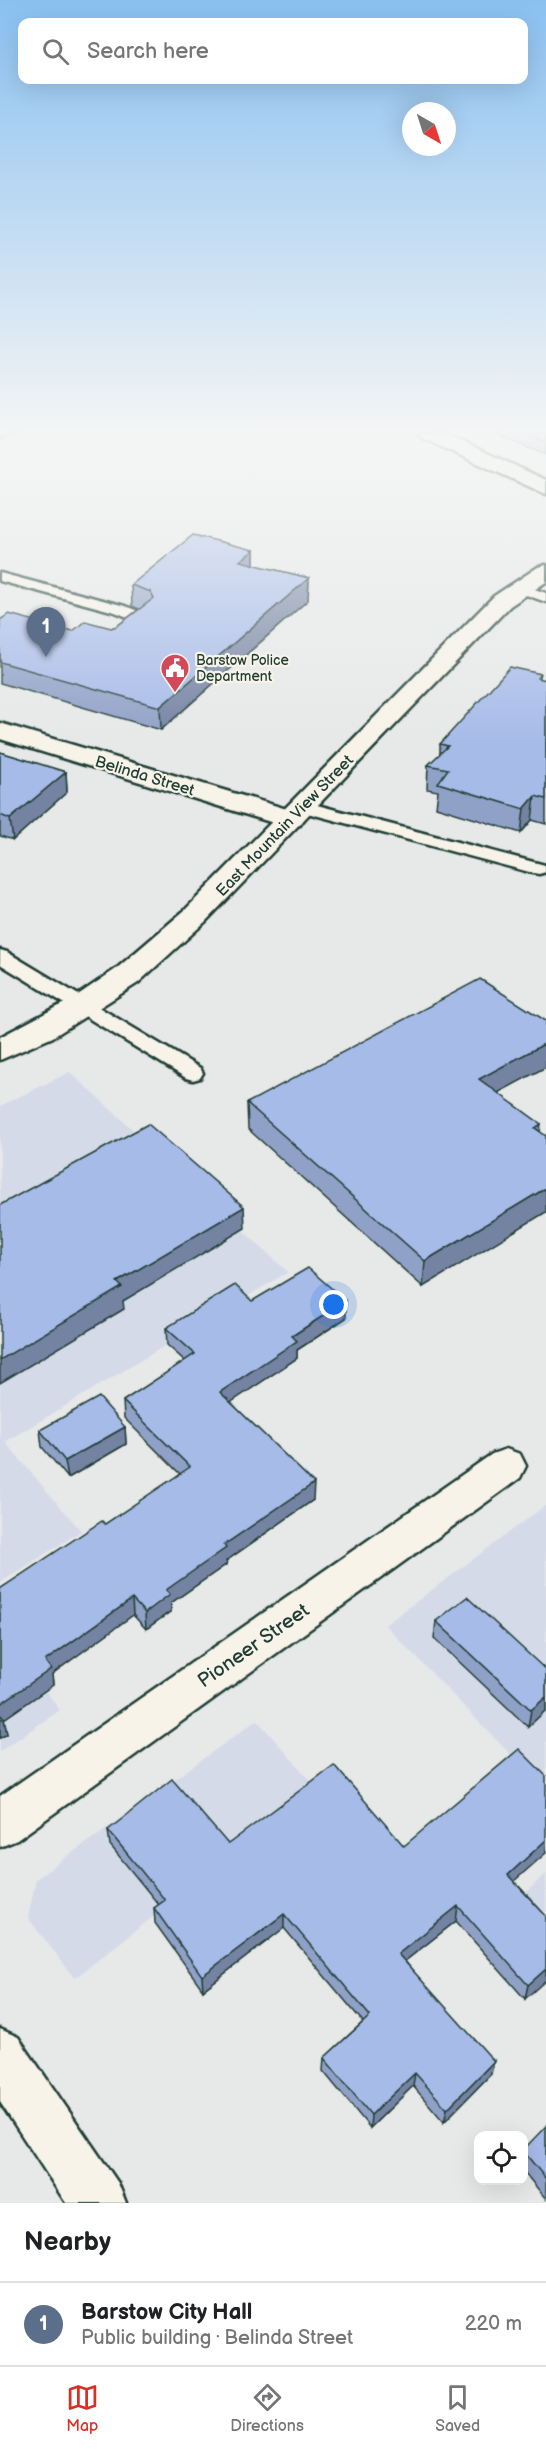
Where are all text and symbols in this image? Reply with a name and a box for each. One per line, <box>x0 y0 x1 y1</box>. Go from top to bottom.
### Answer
search box <box>18 18 528 84</box>
icon: search <box>39 35 72 68</box>
text: Search here <box>87 38 209 65</box>
north arrow <box>402 102 456 156</box>
pin: 1 <box>26 608 66 657</box>
public building icon: Barstow Police Department <box>159 652 191 694</box>
place label: Barstow Police Department <box>196 652 289 685</box>
street label: East Mountain View Street <box>212 751 358 901</box>
street label: Belinda Street <box>93 752 197 801</box>
your location <box>319 1290 348 1319</box>
street label: Pioneer Street <box>193 1598 314 1693</box>
map controls <box>474 2131 528 2185</box>
button: locate <box>474 2131 528 2185</box>
text: Nearby <box>24 2227 111 2258</box>
text: Barstow City Hall <box>81 2299 252 2326</box>
text: 1 <box>39 2312 48 2336</box>
text: 220 m <box>465 2312 522 2336</box>
text: Public building · Belinda Street <box>81 2326 353 2350</box>
tab: Map <box>66 2381 99 2436</box>
tab: Directions <box>230 2381 304 2436</box>
tab: Saved <box>435 2381 480 2436</box>

